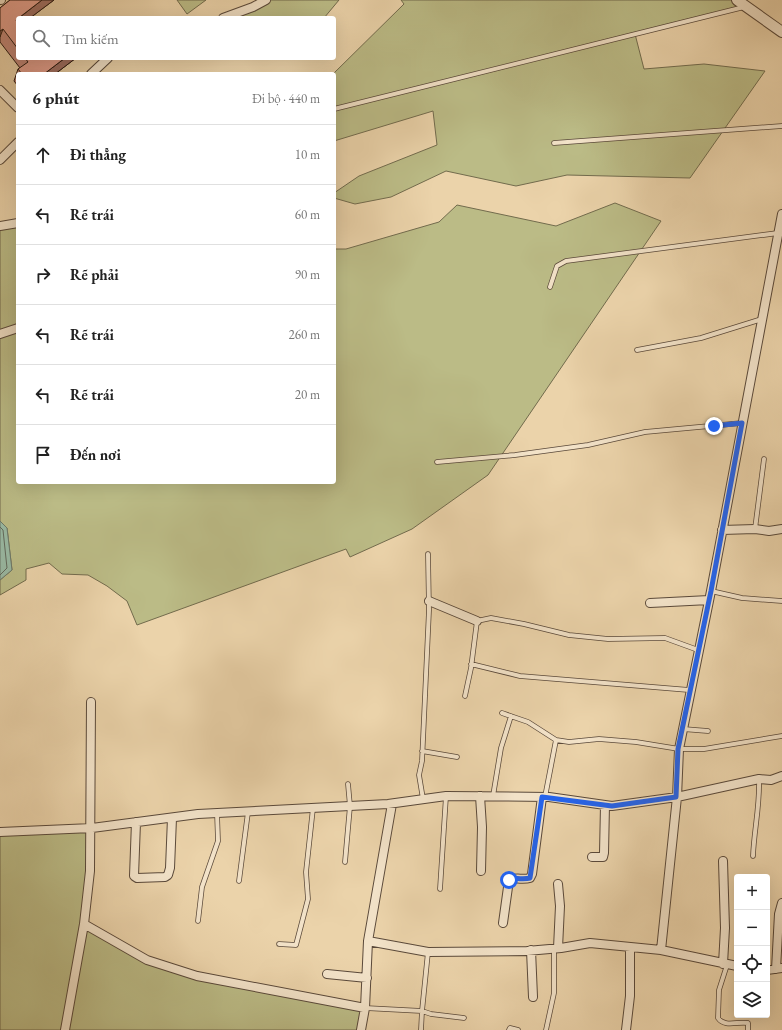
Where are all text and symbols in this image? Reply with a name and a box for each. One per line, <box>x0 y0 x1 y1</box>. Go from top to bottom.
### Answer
search box <box>16 16 336 60</box>
icon: search <box>30 27 52 49</box>
text: Tìm kiếm <box>62 29 119 48</box>
text: 6 phút <box>32 87 79 109</box>
text: Đi bộ · 440 m <box>252 90 320 107</box>
icon: ahead <box>32 144 54 166</box>
text: Đi thẳng <box>70 145 126 164</box>
text: 10 m <box>295 146 320 163</box>
icon: left <box>32 204 54 226</box>
text: Rẽ trái <box>70 205 114 224</box>
text: 60 m <box>295 206 320 223</box>
icon: right <box>32 264 54 286</box>
text: Rẽ phải <box>70 265 119 284</box>
text: 90 m <box>295 266 320 283</box>
icon: left <box>32 324 54 346</box>
text: Rẽ trái <box>70 325 114 344</box>
text: 260 m <box>289 326 320 343</box>
icon: left <box>32 384 54 406</box>
text: Rẽ trái <box>70 385 114 404</box>
text: 20 m <box>295 386 320 403</box>
route end <box>705 417 723 435</box>
icon: arrive <box>32 444 54 466</box>
text: Đến nơi <box>70 445 121 464</box>
route start <box>500 871 518 889</box>
map controls <box>734 874 770 1018</box>
button: + <box>734 874 770 910</box>
button: − <box>734 910 770 946</box>
button: locate <box>734 946 770 982</box>
button: layers <box>734 982 770 1018</box>

